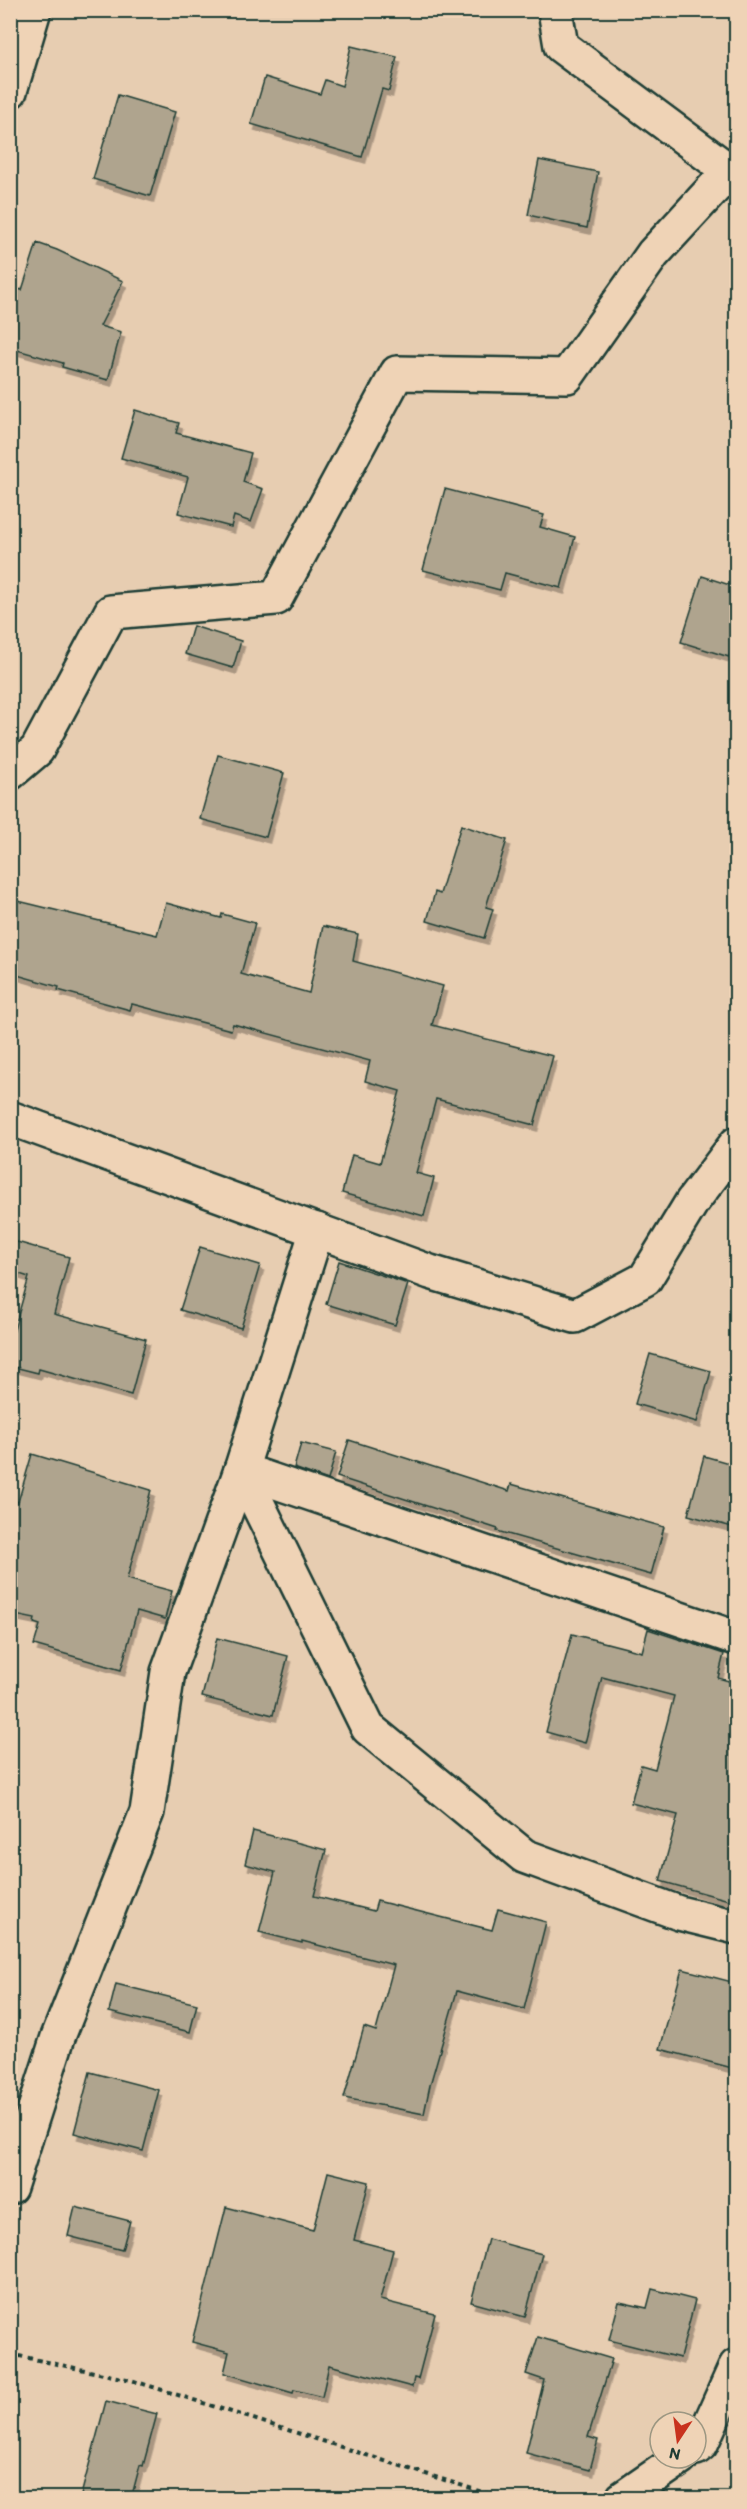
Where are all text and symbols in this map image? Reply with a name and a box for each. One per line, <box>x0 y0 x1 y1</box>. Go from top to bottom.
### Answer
north arrow <box>648 2410 708 2470</box>
text: N <box>667 2444 682 2465</box>

